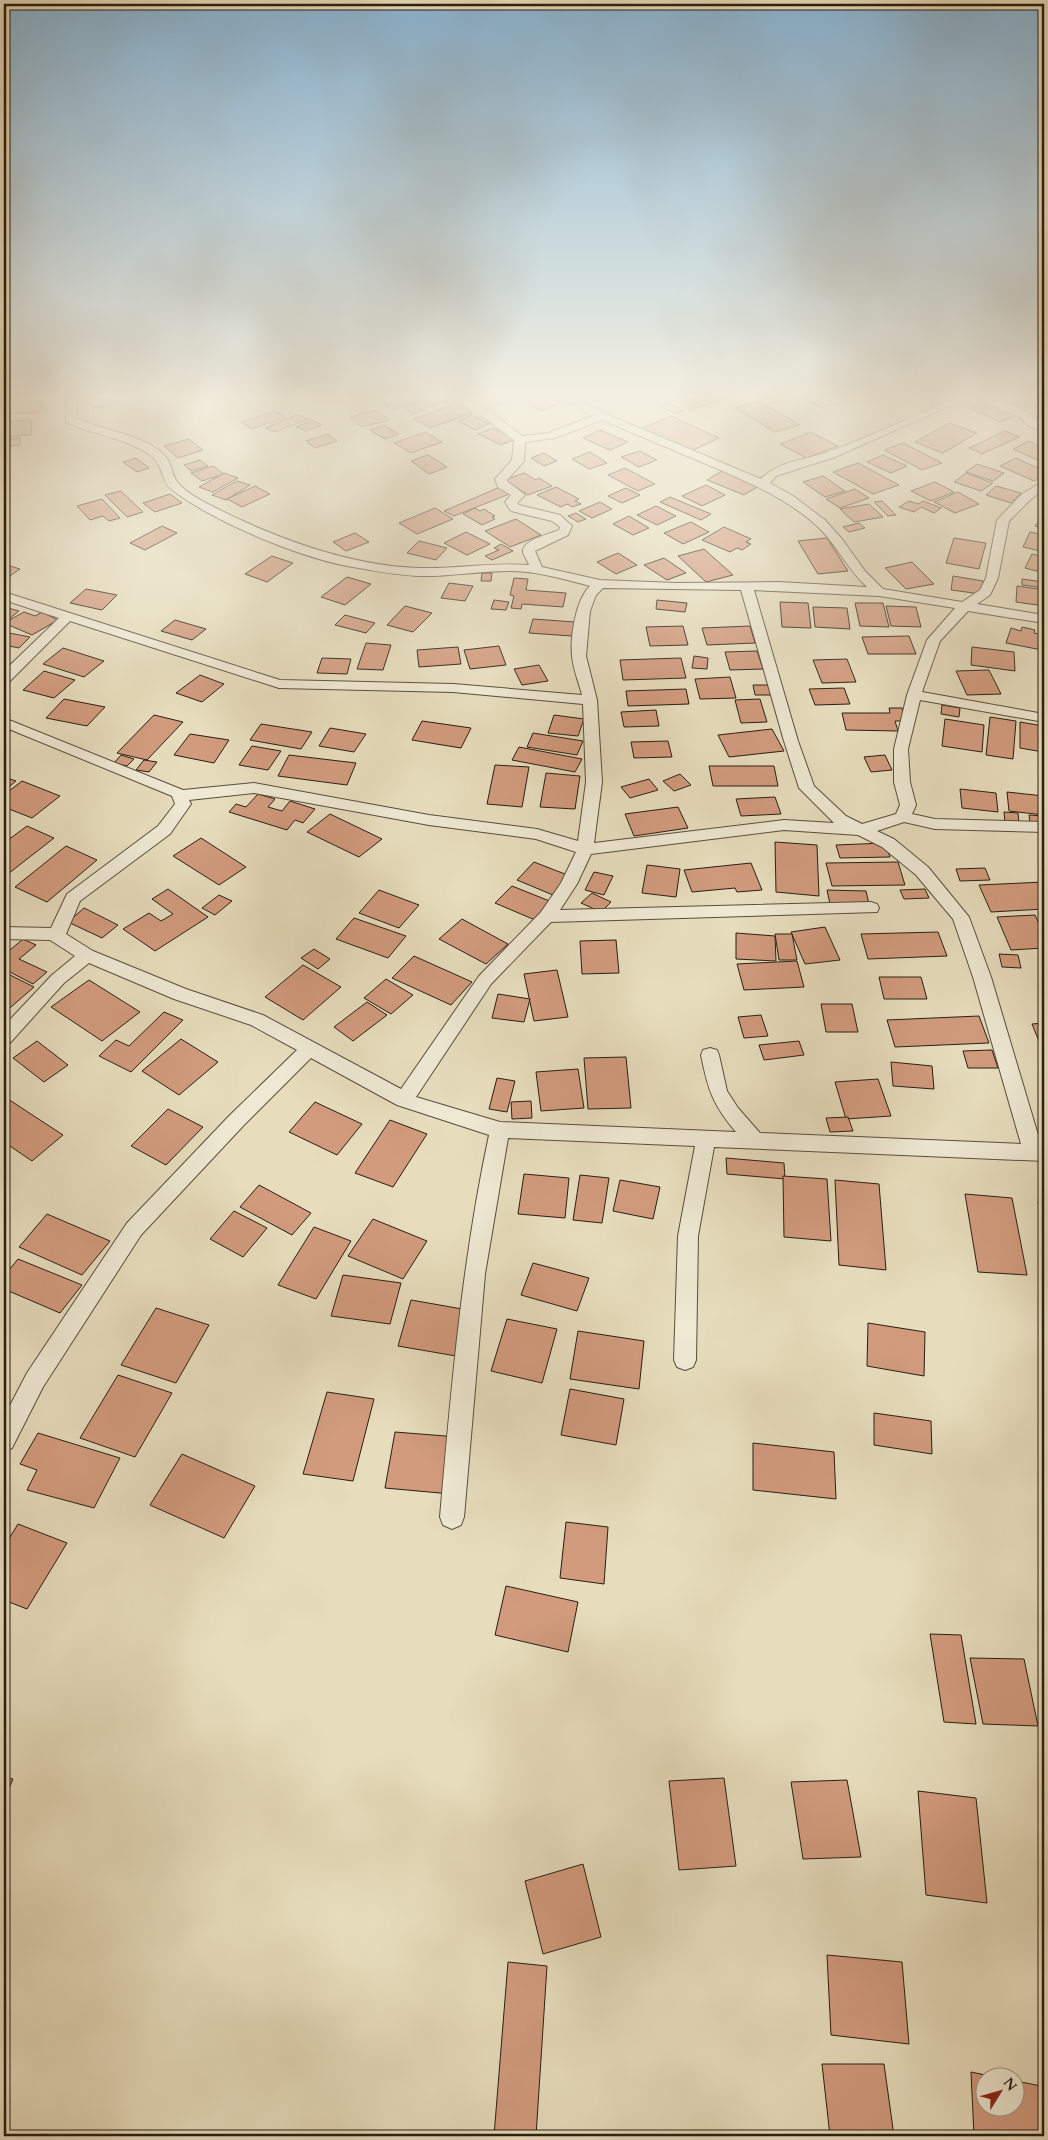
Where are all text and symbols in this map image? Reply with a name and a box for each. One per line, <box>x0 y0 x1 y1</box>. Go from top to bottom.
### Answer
north arrow <box>976 2068 1026 2118</box>
text: N <box>999 2074 1021 2095</box>

